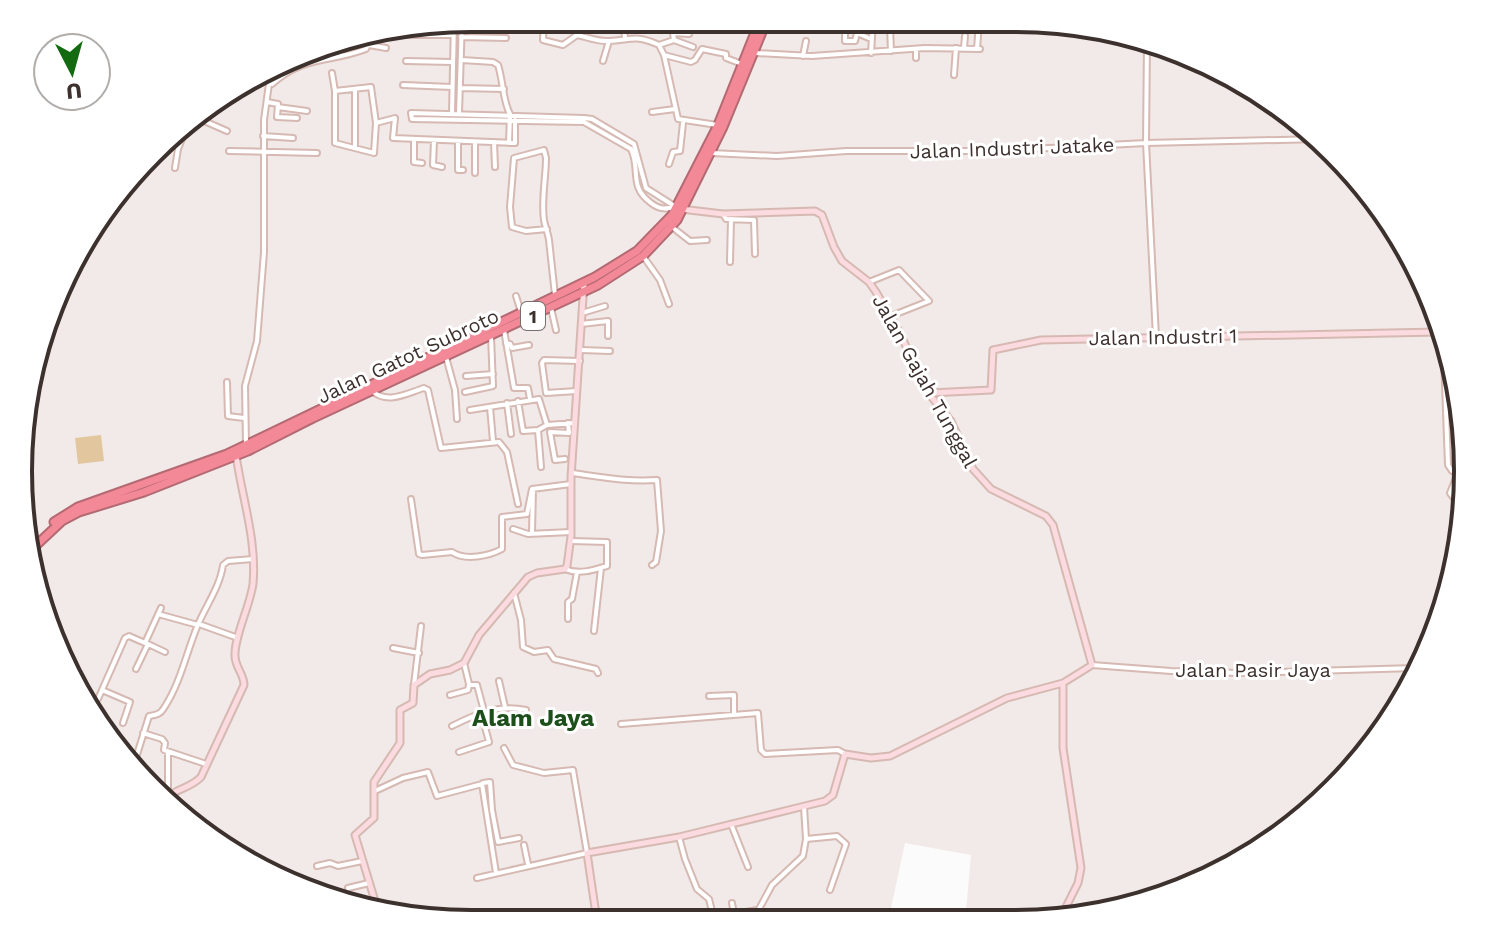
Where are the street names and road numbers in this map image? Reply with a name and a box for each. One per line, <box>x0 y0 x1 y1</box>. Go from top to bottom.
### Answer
street label: Jalan Industri Jatake <box>909 132 1115 164</box>
street label: Jalan Gajah Tunggal <box>867 290 983 472</box>
road number: 1 <box>521 302 545 330</box>
street label: Jalan Gatot Subroto <box>313 303 503 409</box>
street label: Jalan Industri 1 <box>1088 324 1238 350</box>
street label: Jalan Pasir Jaya <box>1175 658 1331 682</box>

